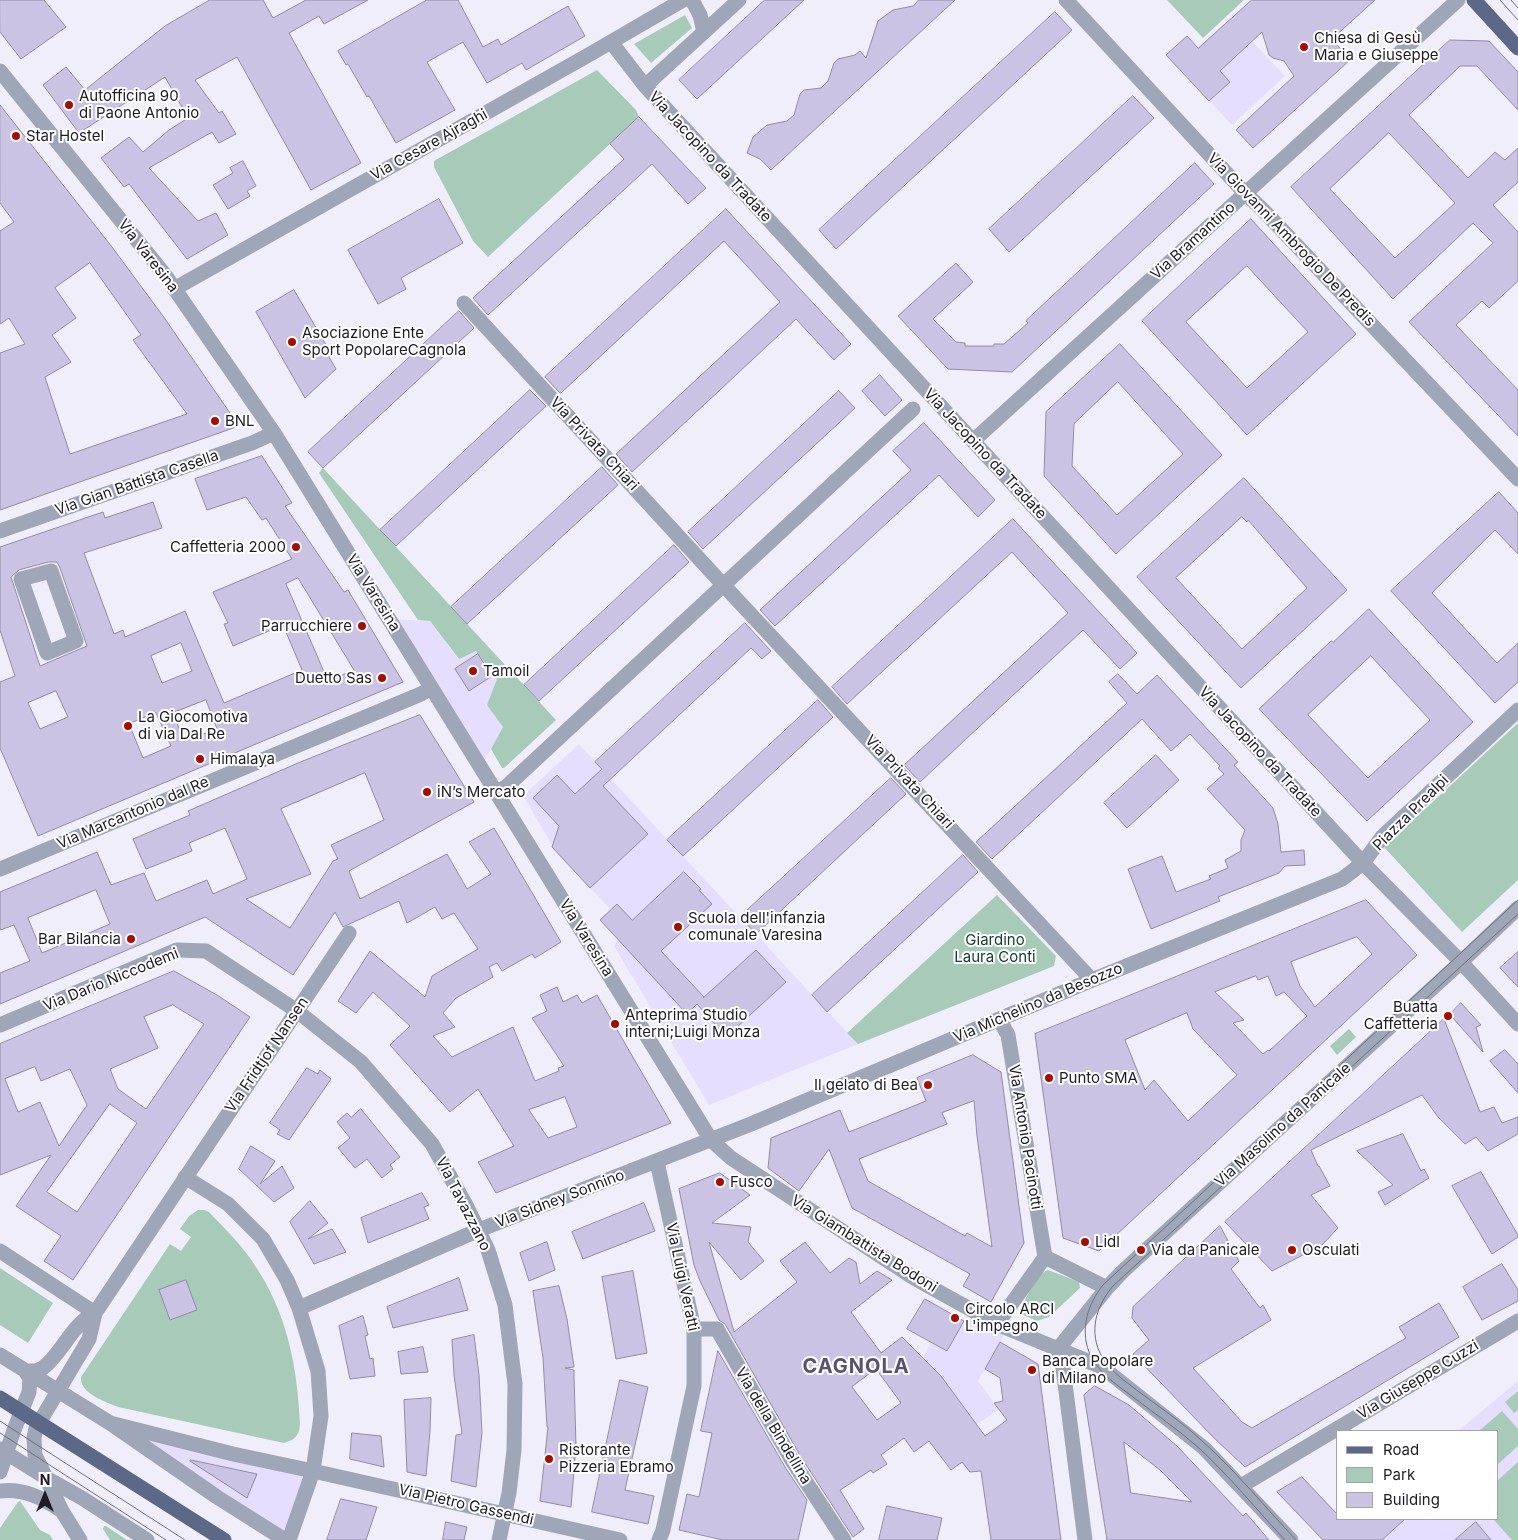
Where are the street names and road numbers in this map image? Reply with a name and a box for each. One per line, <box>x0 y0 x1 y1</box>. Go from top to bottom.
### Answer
street label: Via Jacopino da Tradate <box>645 88 775 226</box>
street label: Via Cesare Ajraghi <box>367 105 491 185</box>
street label: Via Giovanni Ambrogio De Predis <box>1203 150 1379 330</box>
street label: Via Bramantino <box>1147 198 1239 284</box>
street label: Via Varesina <box>114 216 182 296</box>
street label: Via Jacopino da Tradate <box>920 385 1050 523</box>
street label: Via Privata Chiari <box>546 393 642 495</box>
street label: Via Gian Battista Casella <box>53 447 221 519</box>
street label: Via Varesina <box>342 551 404 635</box>
street label: Via Jacopino da Tradate <box>1195 683 1325 821</box>
street label: Via Privata Chiari <box>861 731 957 833</box>
street label: Piazza Prealpi <box>1369 771 1453 855</box>
street label: Via Marcantonio dal Re <box>54 773 212 853</box>
street label: Via Varesina <box>555 896 617 980</box>
street label: Via Dario Niccodemi <box>41 945 181 1015</box>
street label: Via Michelino da Besozzo <box>951 959 1125 1047</box>
street label: Via Fridtjof Nansen <box>222 994 312 1116</box>
street label: Via Masolino da Panicale <box>1211 1059 1355 1191</box>
street label: Via Antonio Pacinotti <box>1005 1063 1045 1211</box>
street label: Via Tavazzano <box>432 1154 494 1254</box>
street label: Via Sidney Sonnino <box>493 1166 627 1232</box>
street label: Via Giambattista Bodoni <box>788 1192 940 1296</box>
street label: Via Luigi Veratti <box>662 1221 702 1333</box>
street label: Via Giuseppe Cuzzi <box>1354 1337 1482 1423</box>
street label: Via della Bindellina <box>731 1364 815 1488</box>
street label: Via Pietro Gassendi <box>397 1481 535 1529</box>

